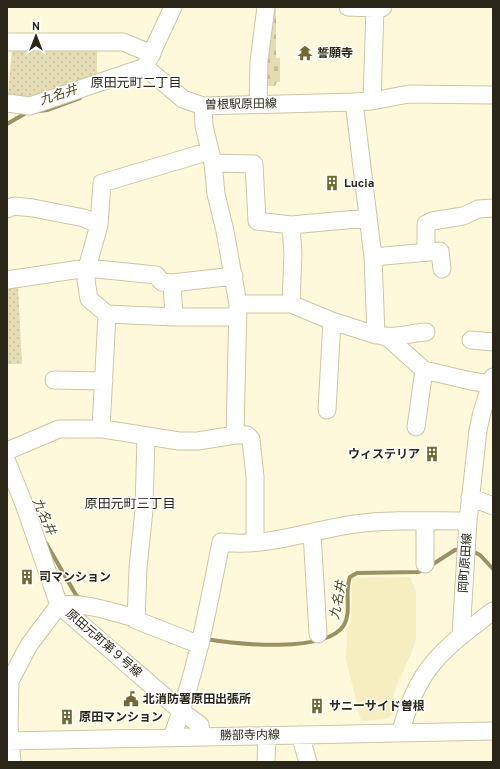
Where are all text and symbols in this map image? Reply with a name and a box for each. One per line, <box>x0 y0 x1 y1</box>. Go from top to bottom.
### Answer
north arrow <box>16 16 56 56</box>
text: N <box>32 20 40 34</box>
temple icon: 誓願寺 <box>296 44 314 62</box>
place label: 誓願寺 <box>317 46 353 62</box>
district label: 原田元町二丁目 <box>90 76 182 92</box>
water label: 九名井 <box>38 82 81 110</box>
street label: 曽根駅原田線 <box>205 96 277 114</box>
building icon: Lucia <box>323 174 341 192</box>
place label: Lucia <box>344 176 374 192</box>
building icon: ウィステリア <box>423 445 441 463</box>
place label: ウィステリア <box>348 447 420 463</box>
water label: 九名井 <box>28 496 59 539</box>
district label: 原田元町三丁目 <box>84 497 176 513</box>
street label: 岡町原田線 <box>456 533 476 594</box>
building icon: 司マンション <box>18 568 36 586</box>
place label: 司マンション <box>39 570 111 586</box>
water label: 九名井 <box>327 579 351 621</box>
street label: 原田元町第９号線 <box>62 606 145 681</box>
public building icon: 北消防署原田出張所 <box>122 690 140 708</box>
place label: 北消防署原田出張所 <box>143 692 251 708</box>
building icon: サニーサイド曽根 <box>308 697 326 715</box>
place label: サニーサイド曽根 <box>329 699 425 715</box>
building icon: 原田マンション <box>58 708 76 726</box>
place label: 原田マンション <box>79 710 163 726</box>
street label: 勝部寺内線 <box>220 727 280 745</box>

